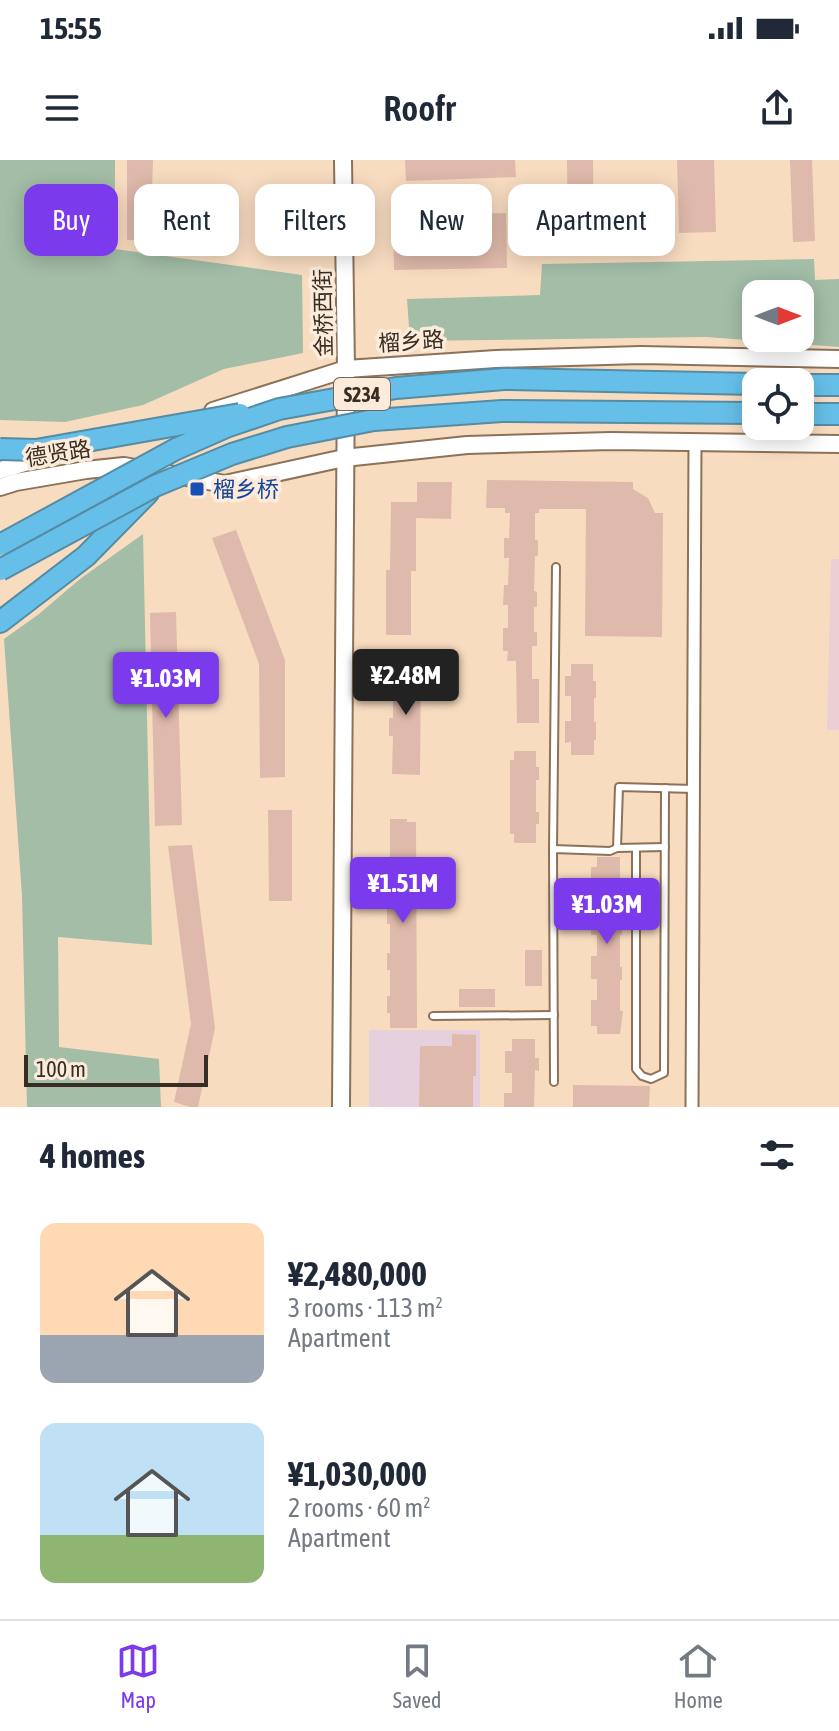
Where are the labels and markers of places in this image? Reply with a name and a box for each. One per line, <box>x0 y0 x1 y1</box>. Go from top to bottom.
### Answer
place label: 榴乡桥 <box>213 476 279 502</box>
marker: 榴乡桥 <box>188 480 206 498</box>
pin: ¥2.48M <box>341 649 471 717</box>
pin: ¥1.03M <box>101 652 231 720</box>
pin: ¥1.51M <box>338 857 468 925</box>
pin: ¥1.03M <box>542 878 672 946</box>

